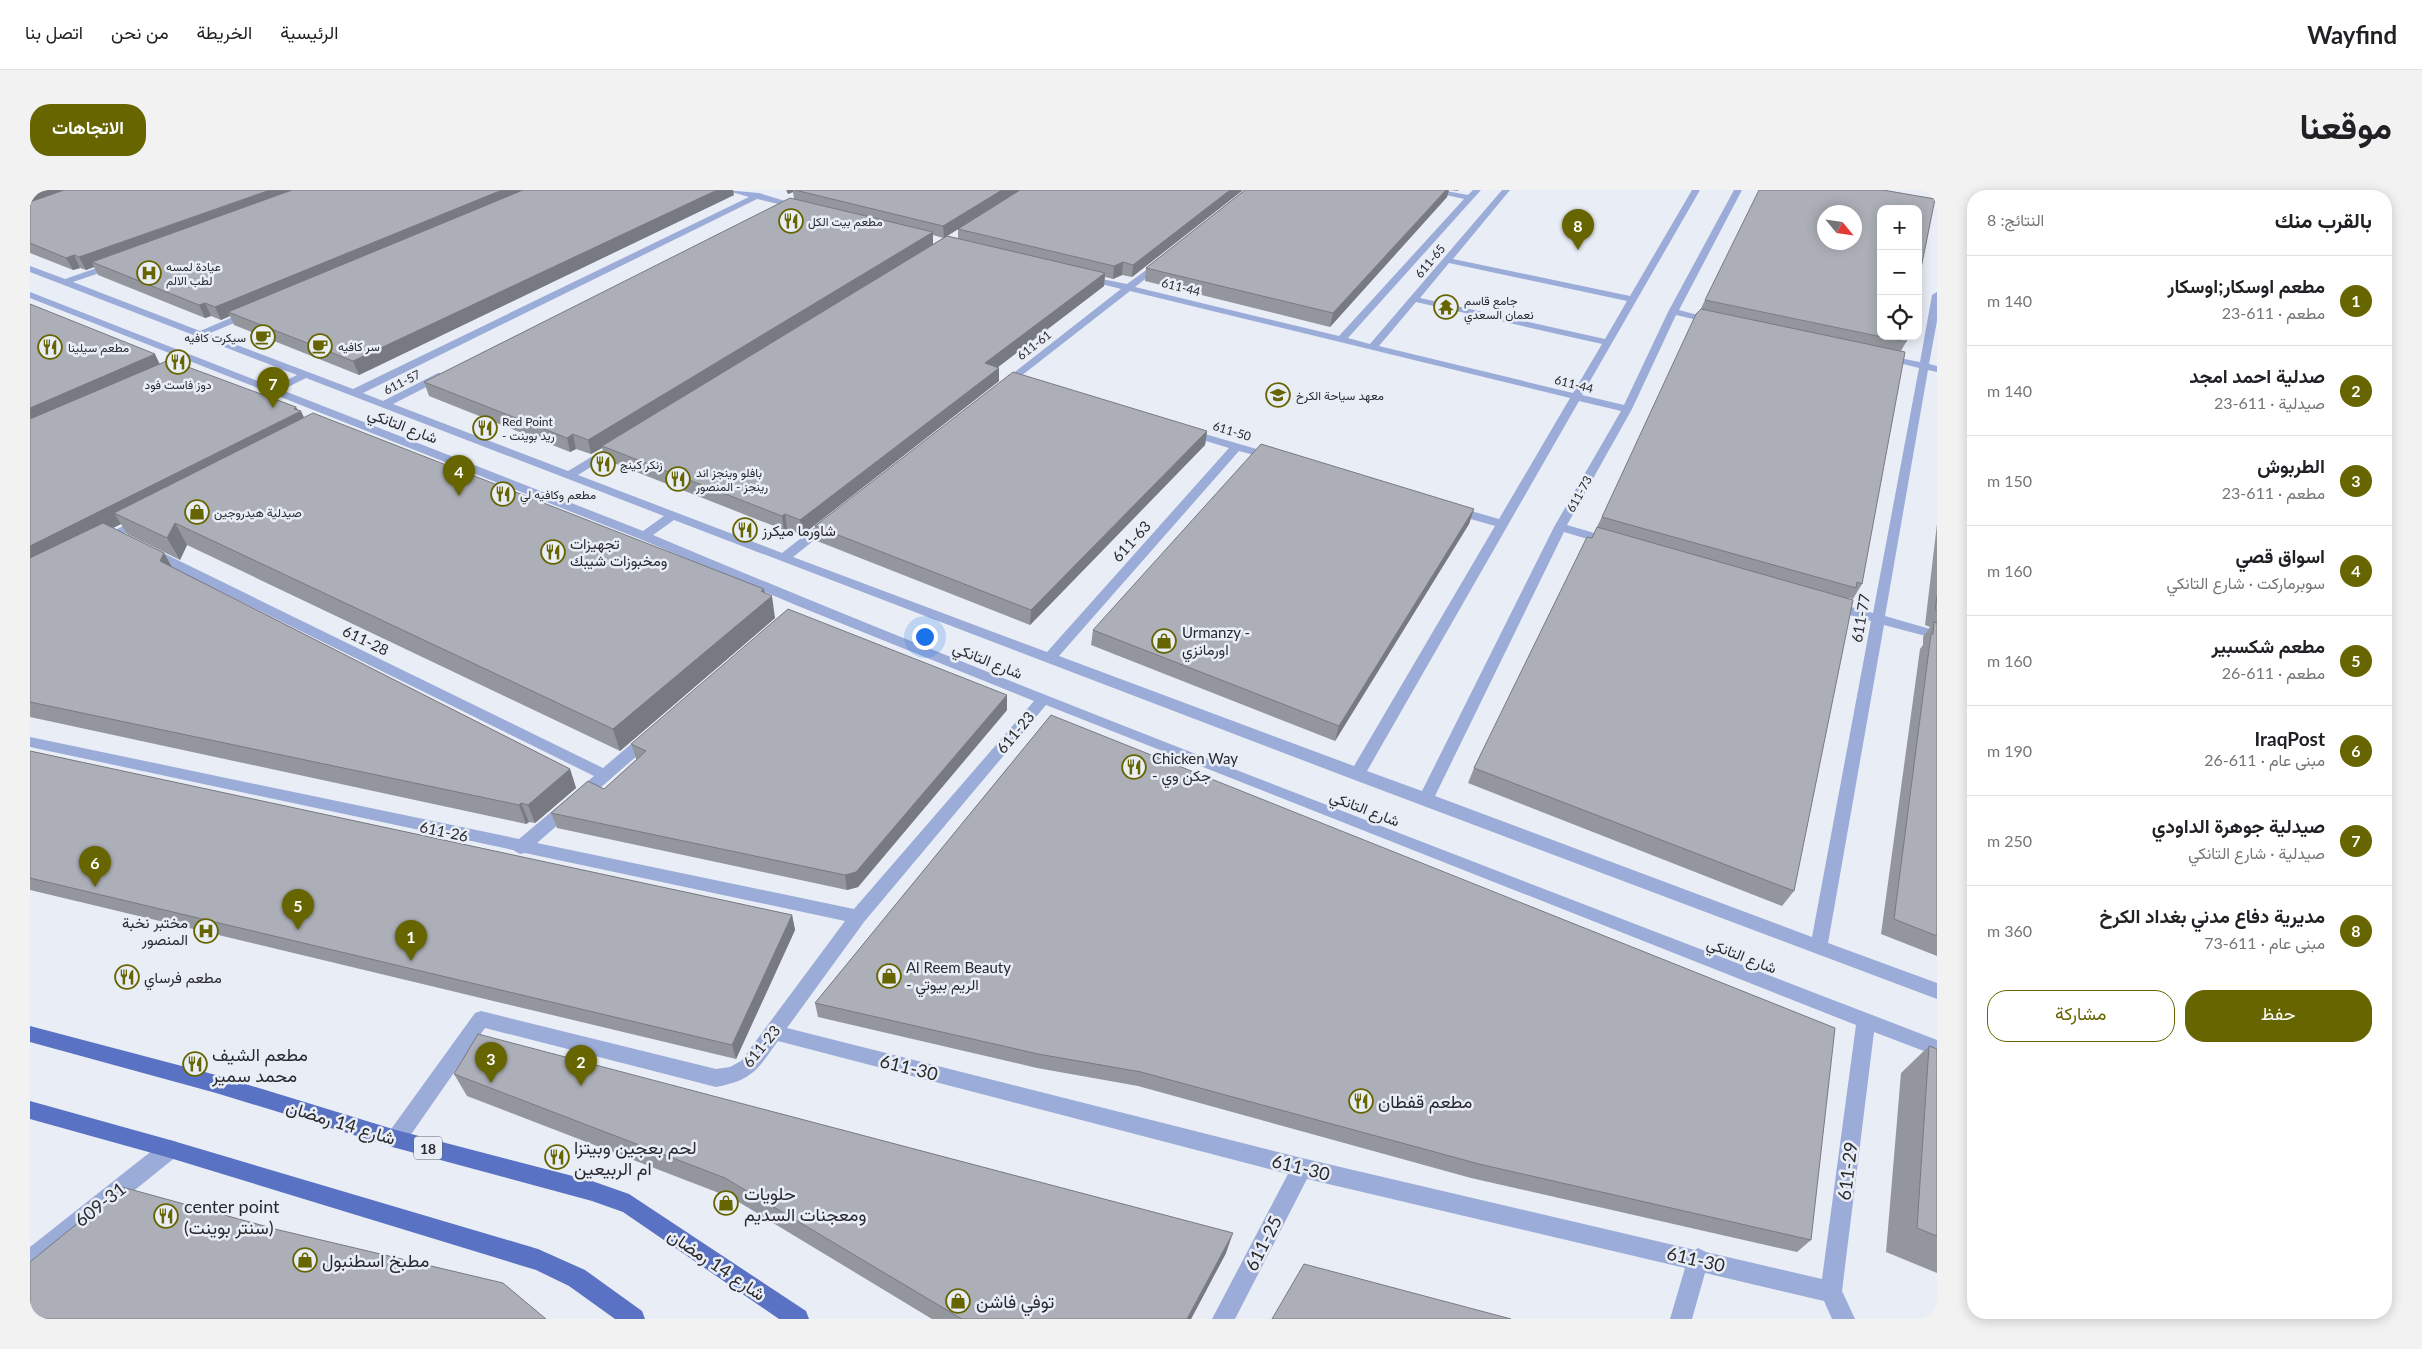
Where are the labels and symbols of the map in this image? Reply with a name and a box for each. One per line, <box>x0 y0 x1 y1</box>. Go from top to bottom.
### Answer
north arrow <box>1817 205 1862 250</box>
restaurant icon: مطعم بيت الكل <box>778 208 804 234</box>
pin: 8 <box>1562 209 1594 250</box>
place label: مطعم بيت الكل <box>808 214 883 230</box>
street label: 611-65 <box>1412 241 1448 281</box>
place label: عيادة لمسه لطب الالم <box>166 259 221 289</box>
hospital icon: عيادة لمسه لطب الالم <box>136 260 162 286</box>
street label: 611-44 <box>1160 275 1202 299</box>
place label: جامع قاسم نعمان السعدي <box>1464 293 1534 325</box>
temple icon: جامع قاسم نعمان السعدي <box>1433 294 1459 320</box>
cafe icon: سيكرت كافيه <box>250 324 276 350</box>
street label: 611-61 <box>1014 327 1054 363</box>
place label: سيكرت كافيه <box>184 330 246 346</box>
cafe icon: سر كافيه <box>307 333 333 359</box>
restaurant icon: مطعم سيلينا <box>37 334 63 360</box>
place label: سر كافيه <box>338 339 380 355</box>
place label: مطعم سيلينا <box>68 340 129 356</box>
restaurant icon: دوز فاست فود <box>165 349 191 375</box>
street label: 611-57 <box>381 366 423 398</box>
pin: 7 <box>257 367 289 408</box>
street label: 611-44 <box>1553 372 1595 396</box>
place label: دوز فاست فود <box>144 377 212 393</box>
school or university icon: معهد سياحة الكرخ <box>1265 382 1291 408</box>
place label: معهد سياحة الكرخ <box>1296 388 1384 405</box>
street label: شارع التانكي <box>364 403 441 451</box>
place label: Red Point - ريد بوينت <box>502 414 555 444</box>
restaurant icon: Red Point - ريد بوينت <box>472 415 498 441</box>
street label: 611-50 <box>1211 418 1253 444</box>
restaurant icon: زنكر كينج <box>590 451 616 477</box>
pin: 4 <box>443 455 475 496</box>
place label: زنكر كينج <box>620 457 663 474</box>
place label: بافلو وينجز اند رينجز - المنصور <box>695 465 768 495</box>
restaurant icon: بافلو وينجز اند رينجز - المنصور <box>665 466 691 492</box>
street label: 611-73 <box>1563 473 1595 515</box>
restaurant icon: مطعم وكافيه لي <box>490 481 516 507</box>
place label: مطعم وكافيه لي <box>520 487 596 505</box>
shop icon: صيدلية هيدروجين <box>184 499 210 525</box>
place label: صيدلية هيدروجين <box>214 505 302 521</box>
restaurant icon: شاورما ميكرز <box>732 517 758 543</box>
street label: 611-63 <box>1108 517 1154 565</box>
place label: شاورما ميكرز <box>761 521 836 540</box>
place label: تجهيزات ومخبوزات شيبك <box>570 534 667 570</box>
restaurant icon: تجهيزات ومخبوزات شيبك <box>540 539 566 565</box>
street label: 611-77 <box>1847 592 1873 644</box>
street label: 611-28 <box>340 621 392 659</box>
place label: Urmanzy - اورمانزي <box>1182 623 1250 663</box>
your location <box>912 624 938 650</box>
shop icon: Urmanzy - اورمانزي <box>1151 628 1177 654</box>
street label: شارع التانكي <box>949 638 1025 687</box>
street label: 611-23 <box>992 707 1038 757</box>
place label: Chicken Way - جكن وي <box>1152 749 1238 789</box>
restaurant icon: Chicken Way - جكن وي <box>1121 754 1147 780</box>
street label: شارع التانكي <box>1326 786 1403 834</box>
street label: 611-26 <box>418 817 470 845</box>
pin: 6 <box>79 846 111 887</box>
pin: 5 <box>282 889 314 930</box>
place label: مختبر نخبة المنصور <box>122 913 188 949</box>
hospital icon: مختبر نخبة المنصور <box>193 918 219 944</box>
pin: 1 <box>395 920 427 961</box>
street label: شارع التانكي <box>1703 933 1780 981</box>
place label: Al Reem Beauty - الريم بيوتي <box>906 958 1011 998</box>
shop icon: Al Reem Beauty - الريم بيوتي <box>876 963 902 989</box>
restaurant icon: مطعم فرساي <box>114 964 140 990</box>
place label: مطعم فرساي <box>144 968 222 991</box>
street label: 611-23 <box>739 1021 783 1071</box>
pin: 3 <box>475 1042 507 1083</box>
place label: مطعم الشيف محمد سمير <box>211 1043 308 1087</box>
pin: 2 <box>565 1045 597 1086</box>
street label: 611-30 <box>878 1049 940 1085</box>
restaurant icon: مطعم الشيف محمد سمير <box>182 1051 208 1077</box>
restaurant icon: مطعم قفطان <box>1348 1088 1374 1114</box>
place label: مطعم قفطان <box>1378 1090 1472 1114</box>
street label: شارع 14 رمضان <box>283 1095 398 1151</box>
road number: 18 <box>414 1136 442 1160</box>
place label: لحم بعجين وبيتزا ام الربيعين <box>574 1136 697 1181</box>
street label: 611-29 <box>1832 1140 1862 1202</box>
restaurant icon: لحم بعجين وبيتزا ام الربيعين <box>544 1144 570 1170</box>
street label: 611-30 <box>1270 1149 1332 1185</box>
street label: 609-31 <box>70 1177 130 1231</box>
place label: حلويات ومعجنات السديم <box>744 1182 866 1227</box>
shop icon: حلويات ومعجنات السديم <box>713 1190 739 1216</box>
place label: center point (سنتر بوينت) <box>184 1195 280 1239</box>
restaurant icon: center point (سنتر بوينت) <box>153 1203 179 1229</box>
street label: 611-25 <box>1240 1212 1286 1274</box>
street label: شارع 14 رمضان <box>663 1223 770 1306</box>
street label: 611-30 <box>1665 1242 1727 1276</box>
shop icon: مطبخ اسطنبول <box>292 1247 318 1273</box>
place label: مطبخ اسطنبول <box>322 1249 429 1273</box>
shop icon: توفي فاشن <box>945 1288 971 1314</box>
place label: توفي فاشن <box>976 1290 1054 1317</box>

